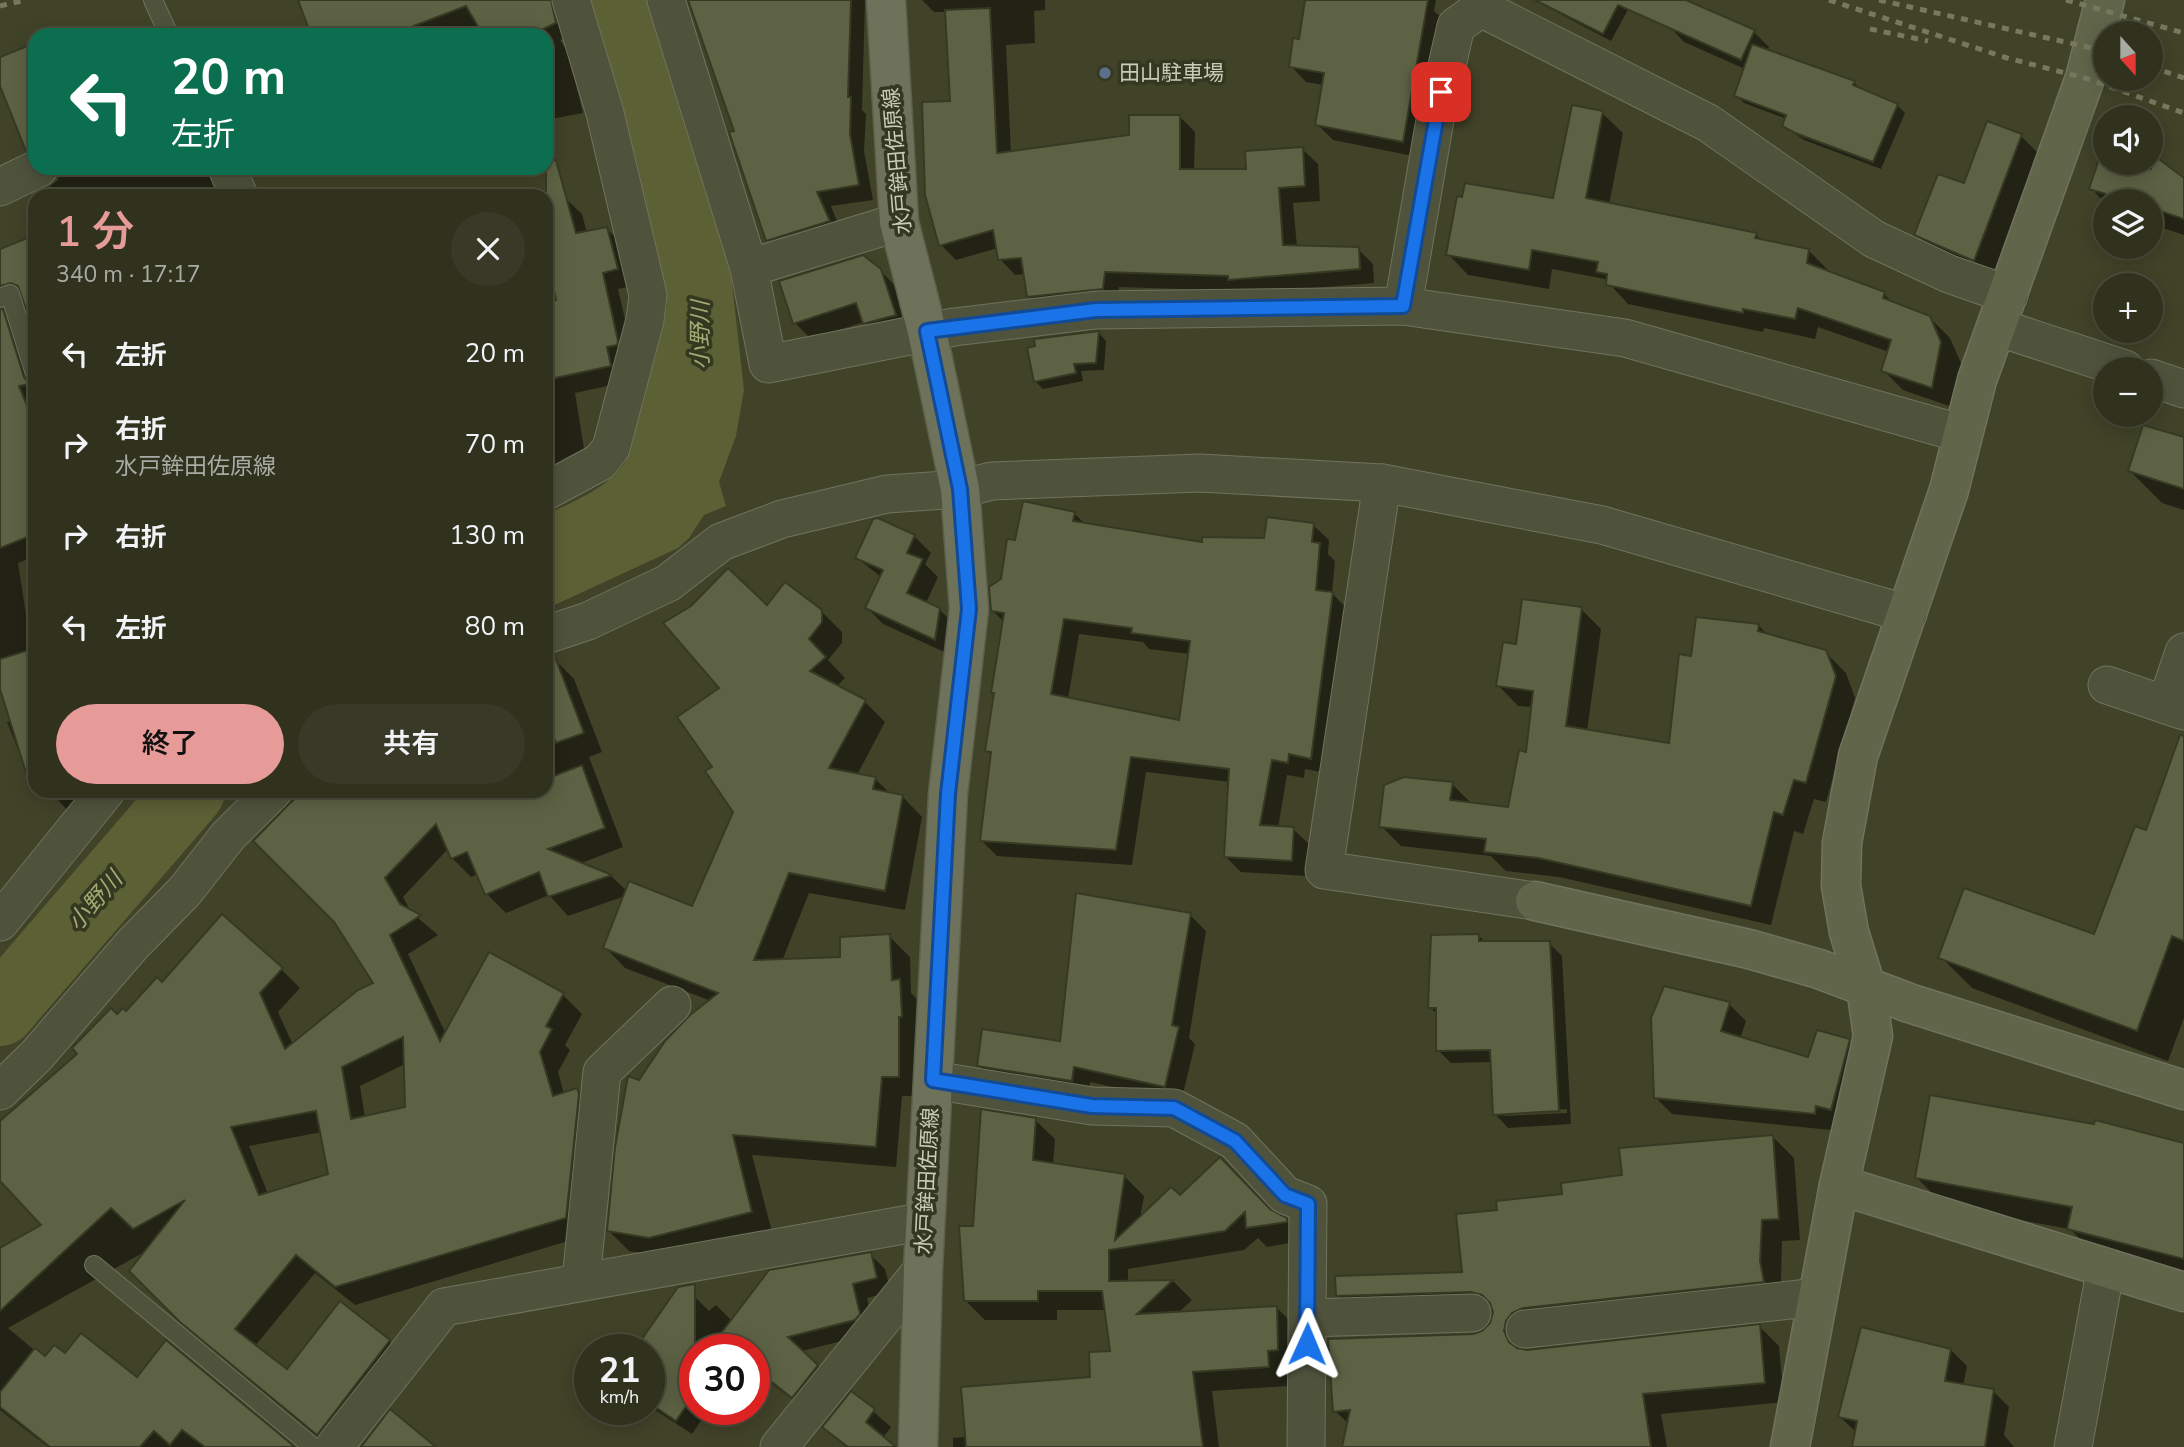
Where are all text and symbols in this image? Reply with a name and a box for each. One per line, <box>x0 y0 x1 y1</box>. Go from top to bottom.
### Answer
north arrow <box>2093 21 2163 91</box>
map controls <box>2093 21 2163 427</box>
text: 20 m <box>171 44 286 111</box>
icon: left <box>56 56 147 147</box>
place label: 田山駐車場 <box>1119 59 1224 87</box>
pin <box>1411 62 1471 122</box>
marker: 田山駐車場 <box>1097 65 1113 81</box>
icon: arrive <box>1422 73 1460 111</box>
street label: 水戸鉾田佐原線 <box>877 87 917 235</box>
button: sound <box>2093 105 2163 175</box>
text: 左折 <box>171 113 235 156</box>
button: layers <box>2093 189 2163 259</box>
text: 1 分 <box>56 204 134 261</box>
button: close <box>451 212 525 286</box>
text: 340 m · 17:17 <box>56 259 201 290</box>
button: + <box>2093 273 2163 343</box>
water label: 小野川 <box>685 298 716 370</box>
icon: left <box>56 335 94 373</box>
text: 20 m <box>465 336 525 371</box>
text: 左折 <box>115 338 167 373</box>
button: − <box>2093 357 2163 427</box>
text: 右折 <box>115 412 167 447</box>
icon: right <box>56 426 94 464</box>
text: 70 m <box>465 427 525 462</box>
text: 水戸鉾田佐原線 <box>115 451 276 482</box>
icon: right <box>56 517 94 555</box>
text: 130 m <box>449 518 525 553</box>
text: 右折 <box>115 520 167 555</box>
icon: left <box>56 608 94 646</box>
text: 80 m <box>465 609 525 644</box>
text: 左折 <box>115 611 167 646</box>
button: 終了 <box>56 704 284 784</box>
button: 共有 <box>298 704 525 784</box>
water label: 小野川 <box>61 863 131 937</box>
street label: 水戸鉾田佐原線 <box>909 1107 945 1255</box>
position arrow <box>1270 1307 1344 1381</box>
speed limit sign: 30 <box>679 1334 770 1425</box>
text: 21 <box>598 1347 641 1394</box>
text: km/h <box>600 1385 639 1409</box>

